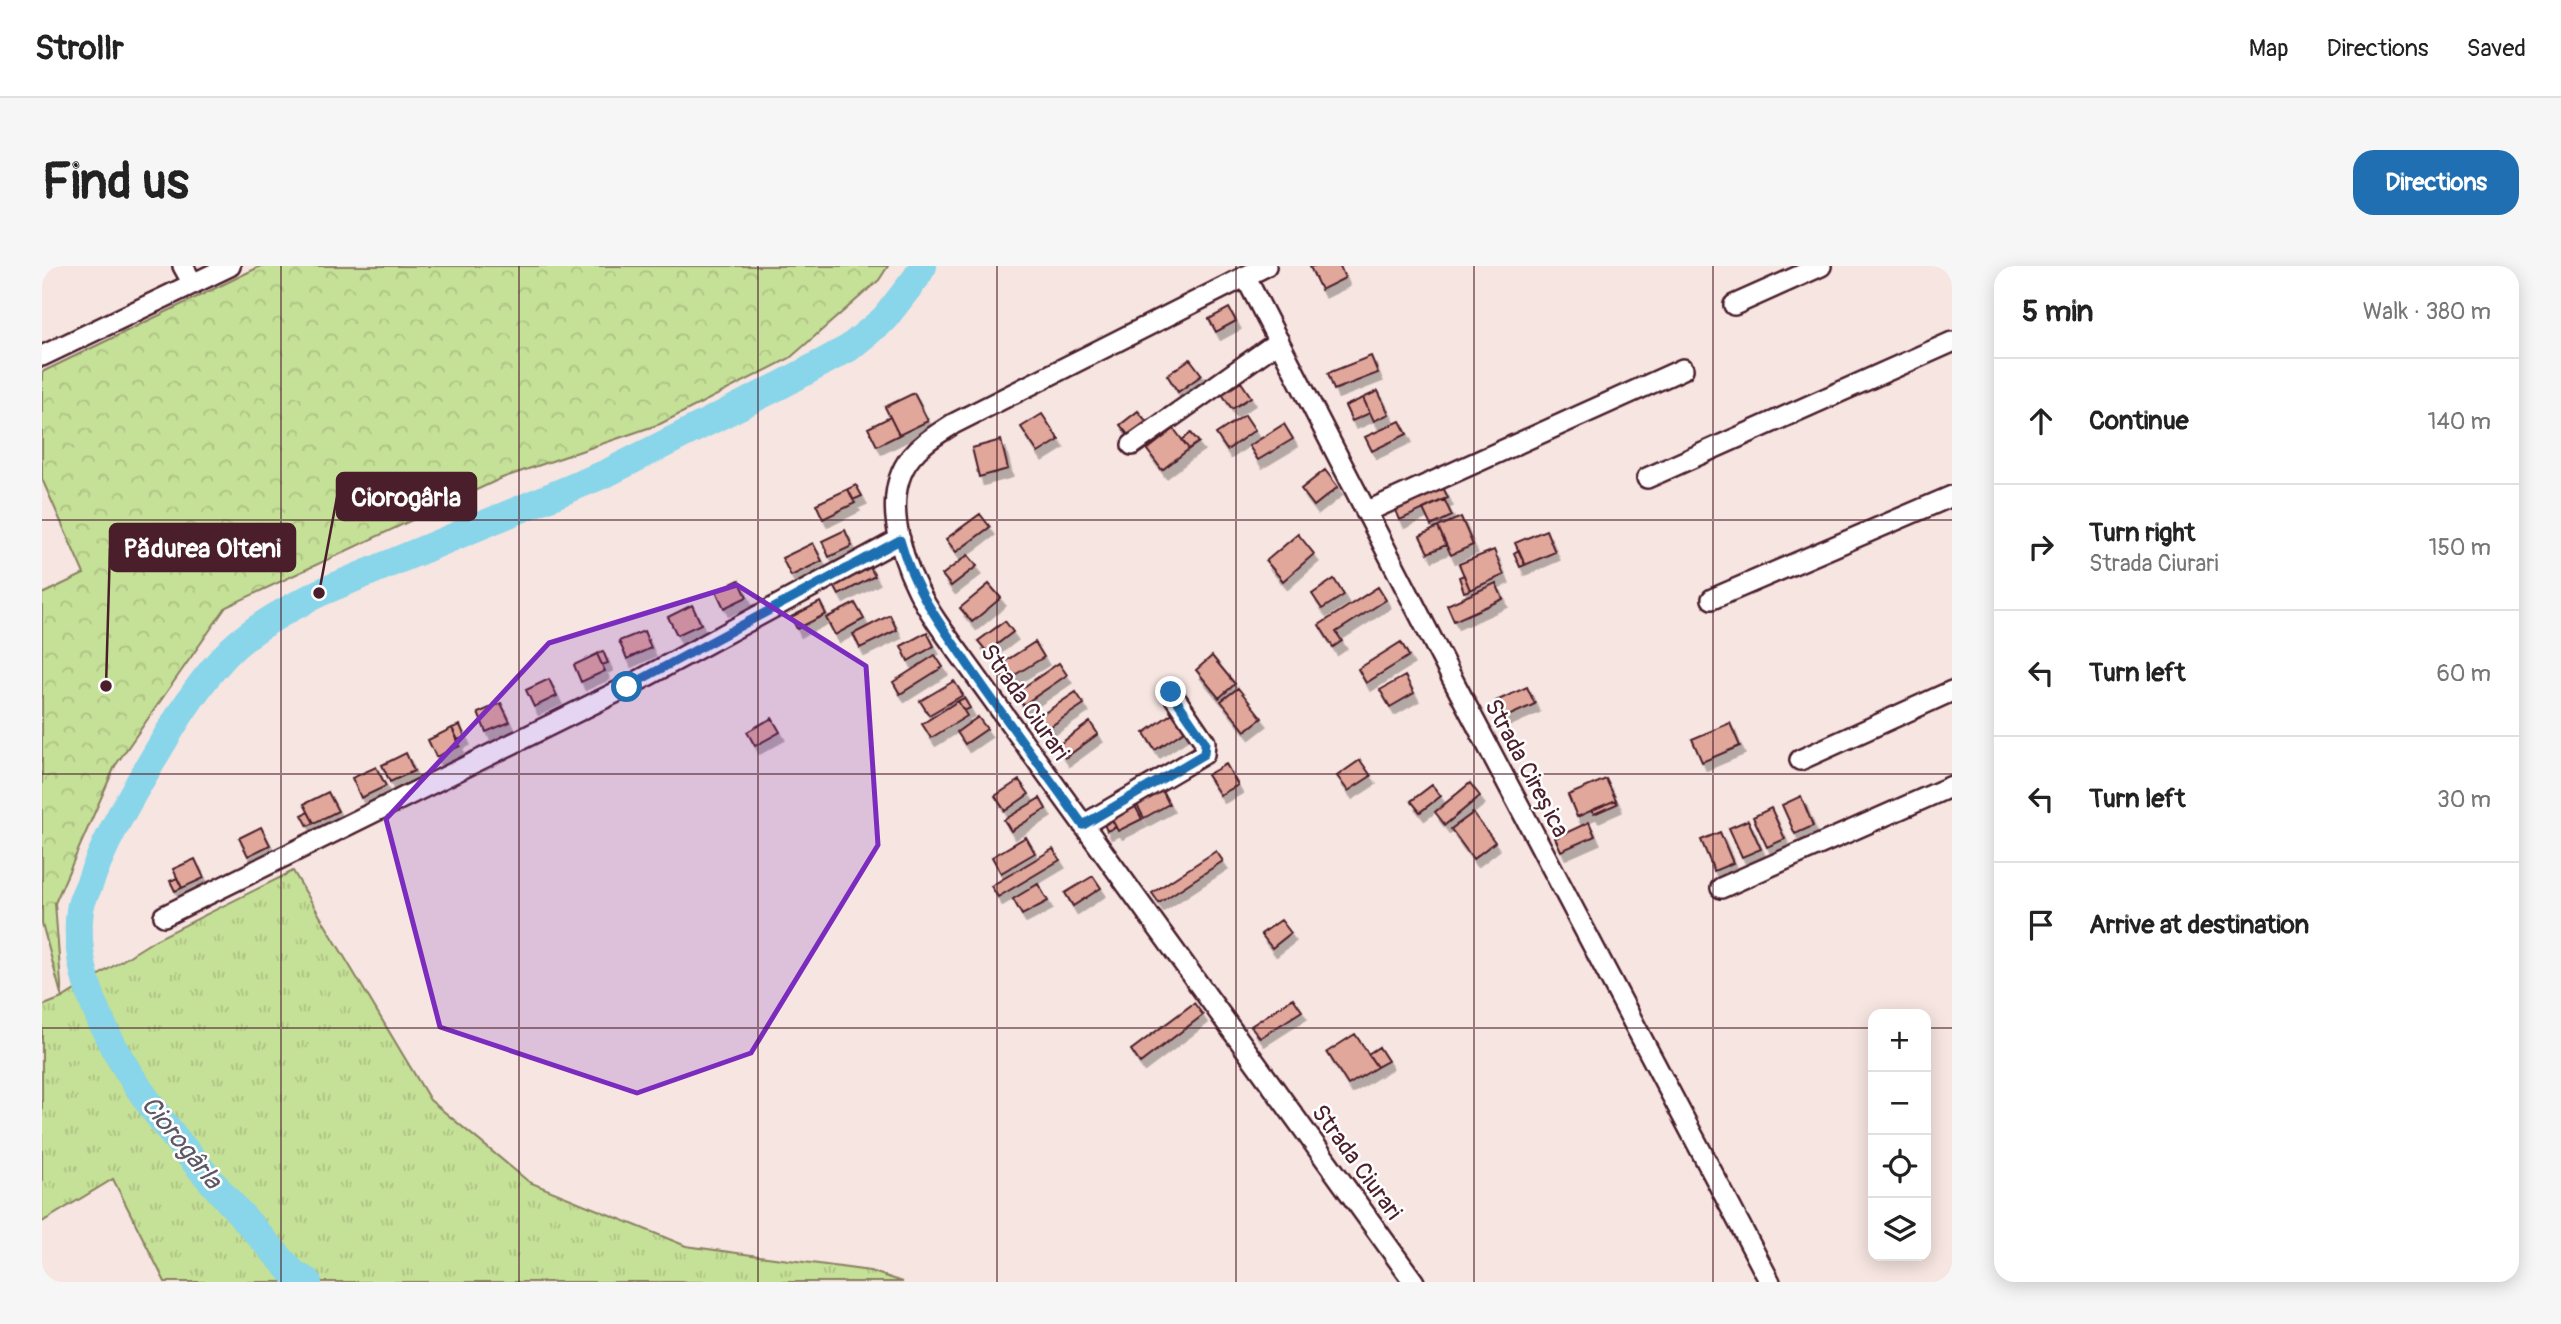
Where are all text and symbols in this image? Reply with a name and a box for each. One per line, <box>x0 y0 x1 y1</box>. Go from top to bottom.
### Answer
text: Strollr <box>35 28 124 69</box>
text: Map <box>2249 34 2289 63</box>
text: Directions <box>2327 34 2428 63</box>
text: Saved <box>2466 34 2526 63</box>
button: Directions <box>2353 150 2519 215</box>
text: Find us <box>42 152 189 213</box>
text: 5 min <box>2022 293 2093 330</box>
text: Walk · 380 m <box>2363 297 2491 326</box>
icon: ahead <box>2022 402 2060 440</box>
text: Continue <box>2089 405 2189 437</box>
text: 140 m <box>2428 407 2491 436</box>
callout: Ciorogârla <box>337 473 476 520</box>
text: Ciorogârla <box>351 482 461 514</box>
text: Turn right <box>2089 517 2195 549</box>
callout: Pădurea Olteni <box>110 524 295 571</box>
icon: right <box>2022 528 2060 566</box>
text: Pădurea Olteni <box>123 533 281 565</box>
text: 150 m <box>2428 533 2491 562</box>
text: Strada Ciurari <box>2089 549 2219 578</box>
street label: Strada Ciurari <box>974 639 1075 766</box>
icon: left <box>2022 654 2060 692</box>
text: Turn left <box>2089 657 2185 689</box>
text: 60 m <box>2436 659 2491 688</box>
route start <box>611 671 642 702</box>
route end <box>1155 676 1186 707</box>
street label: Strada Cireșica <box>1478 694 1575 842</box>
icon: left <box>2022 780 2060 818</box>
text: Turn left <box>2089 783 2185 815</box>
text: 30 m <box>2437 785 2491 814</box>
icon: arrive <box>2022 906 2060 944</box>
text: Arrive at destination <box>2089 909 2309 941</box>
map controls <box>1868 1009 1931 1261</box>
button: + <box>1868 1009 1931 1072</box>
button: − <box>1868 1072 1931 1135</box>
water label: Ciorogârla <box>134 1090 230 1197</box>
street label: Strada Ciurari <box>1305 1099 1408 1226</box>
button: locate <box>1868 1135 1931 1198</box>
button: layers <box>1868 1198 1931 1261</box>

